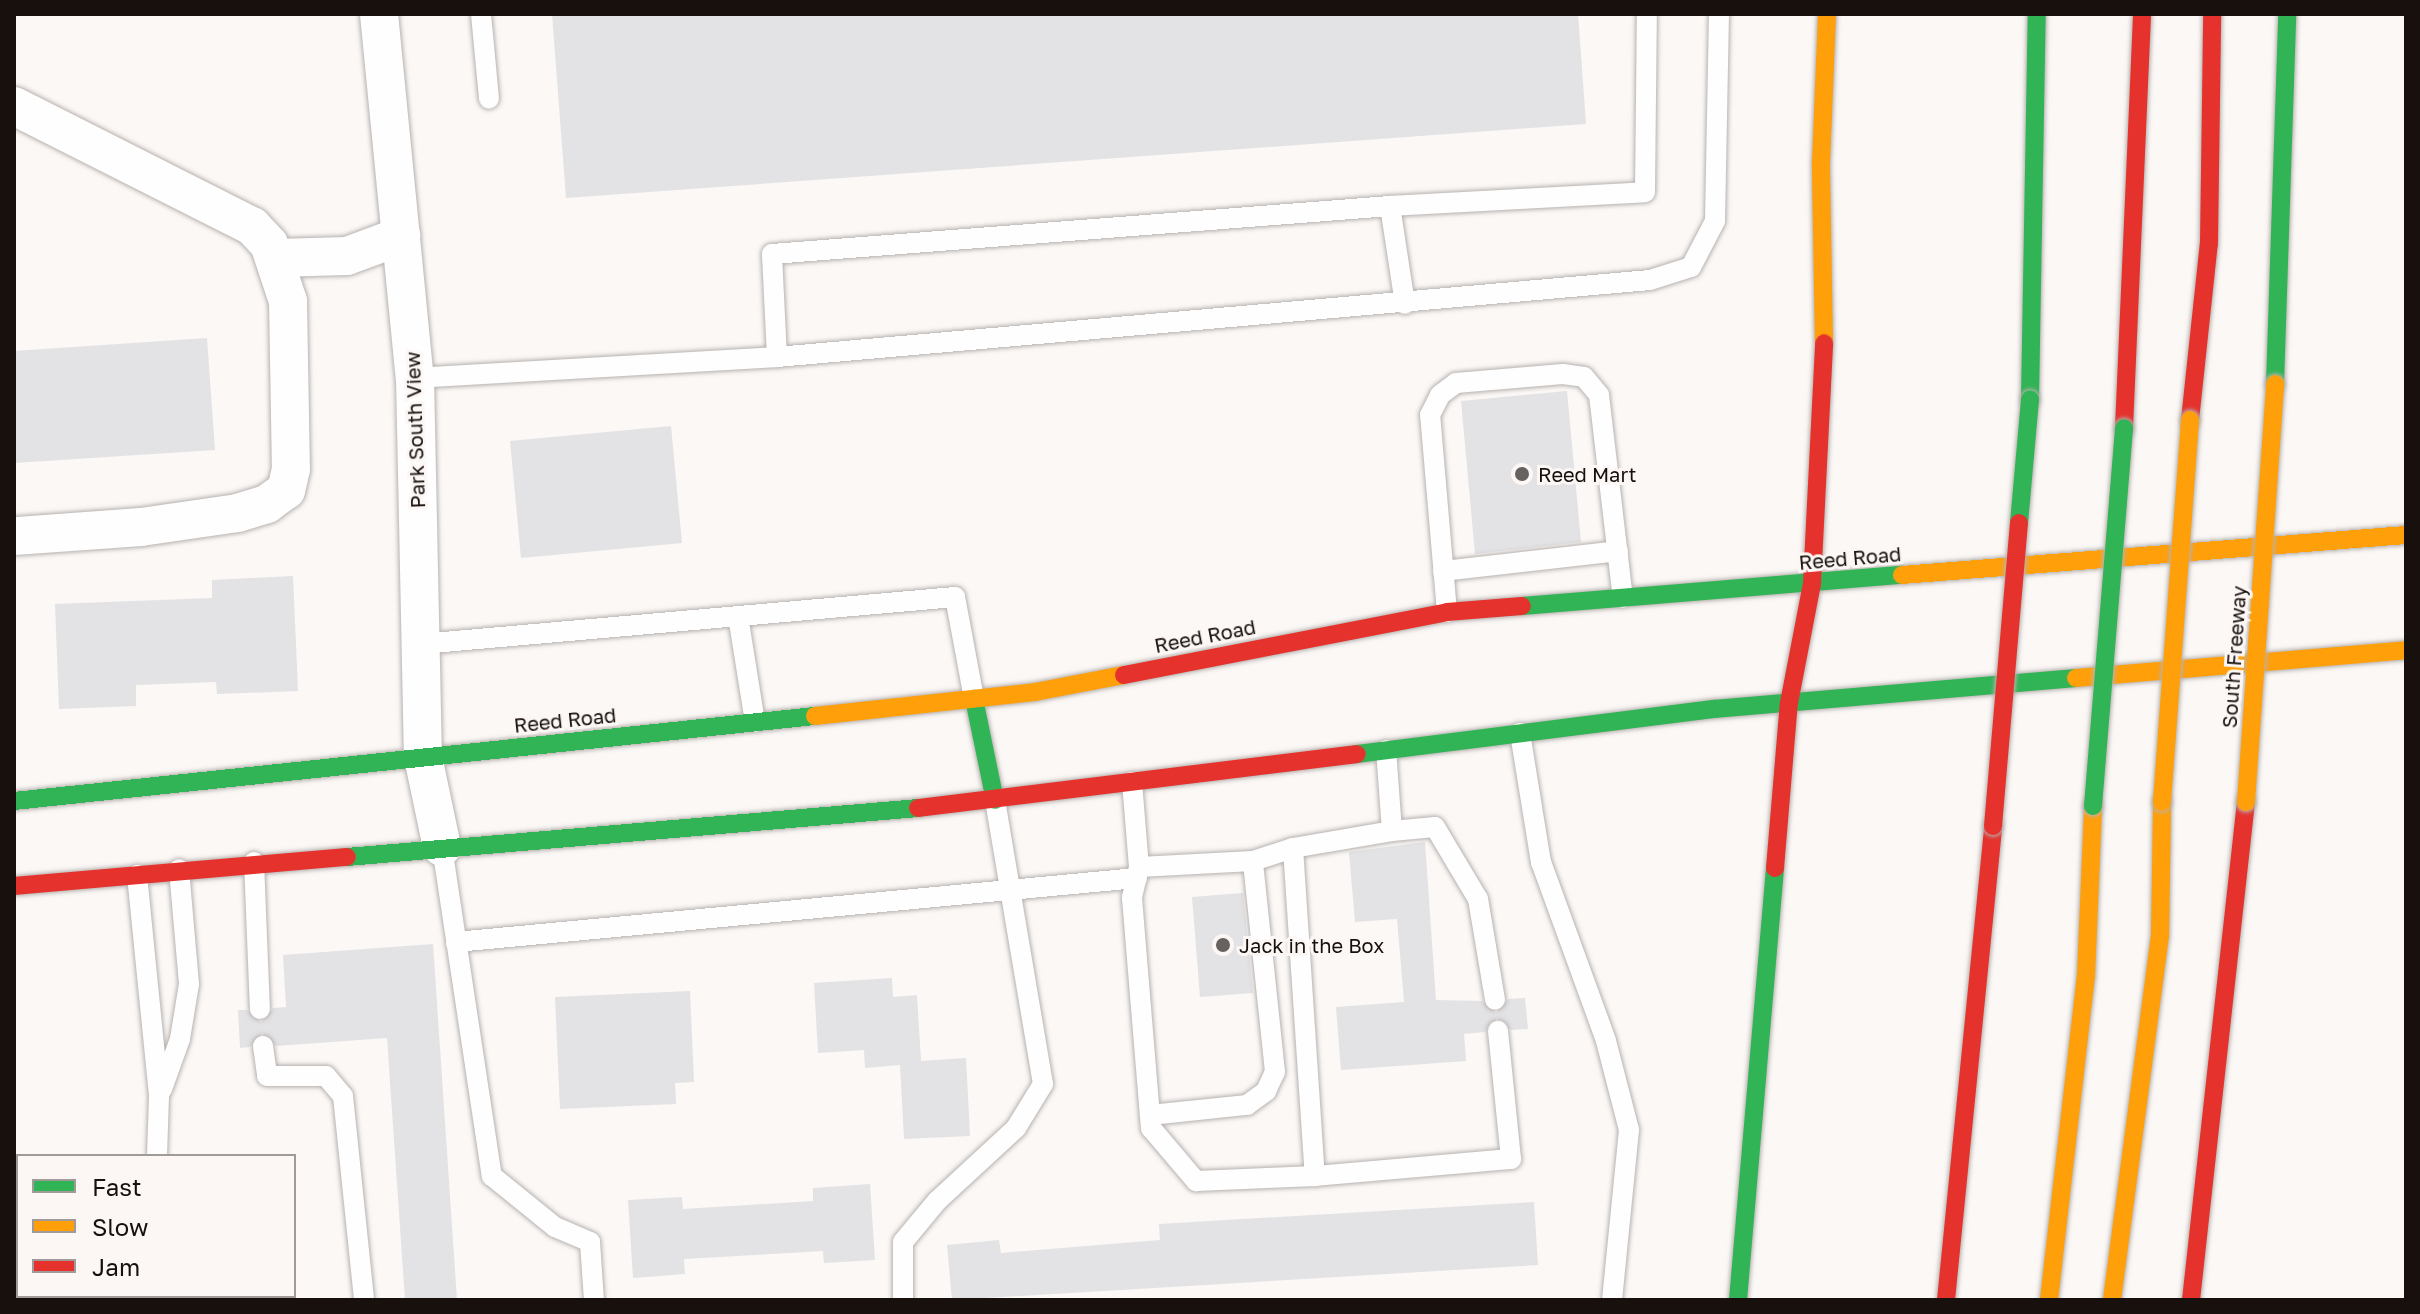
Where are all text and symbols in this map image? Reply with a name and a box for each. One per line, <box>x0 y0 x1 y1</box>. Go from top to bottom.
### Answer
street label: Park South View <box>400 351 430 509</box>
place label: Reed Mart <box>1538 462 1637 486</box>
marker: Reed Mart <box>1513 465 1531 483</box>
street label: Reed Road <box>1798 542 1902 574</box>
street label: South Freeway <box>2217 585 2251 729</box>
street label: Reed Road <box>1152 614 1258 658</box>
street label: Reed Road <box>513 703 617 737</box>
place label: Jack in the Box <box>1239 933 1384 957</box>
marker: Jack in the Box <box>1214 936 1232 954</box>
legend <box>16 1154 296 1298</box>
text: Fast <box>92 1172 142 1201</box>
text: Slow <box>92 1212 148 1241</box>
text: Jam <box>92 1252 140 1281</box>

